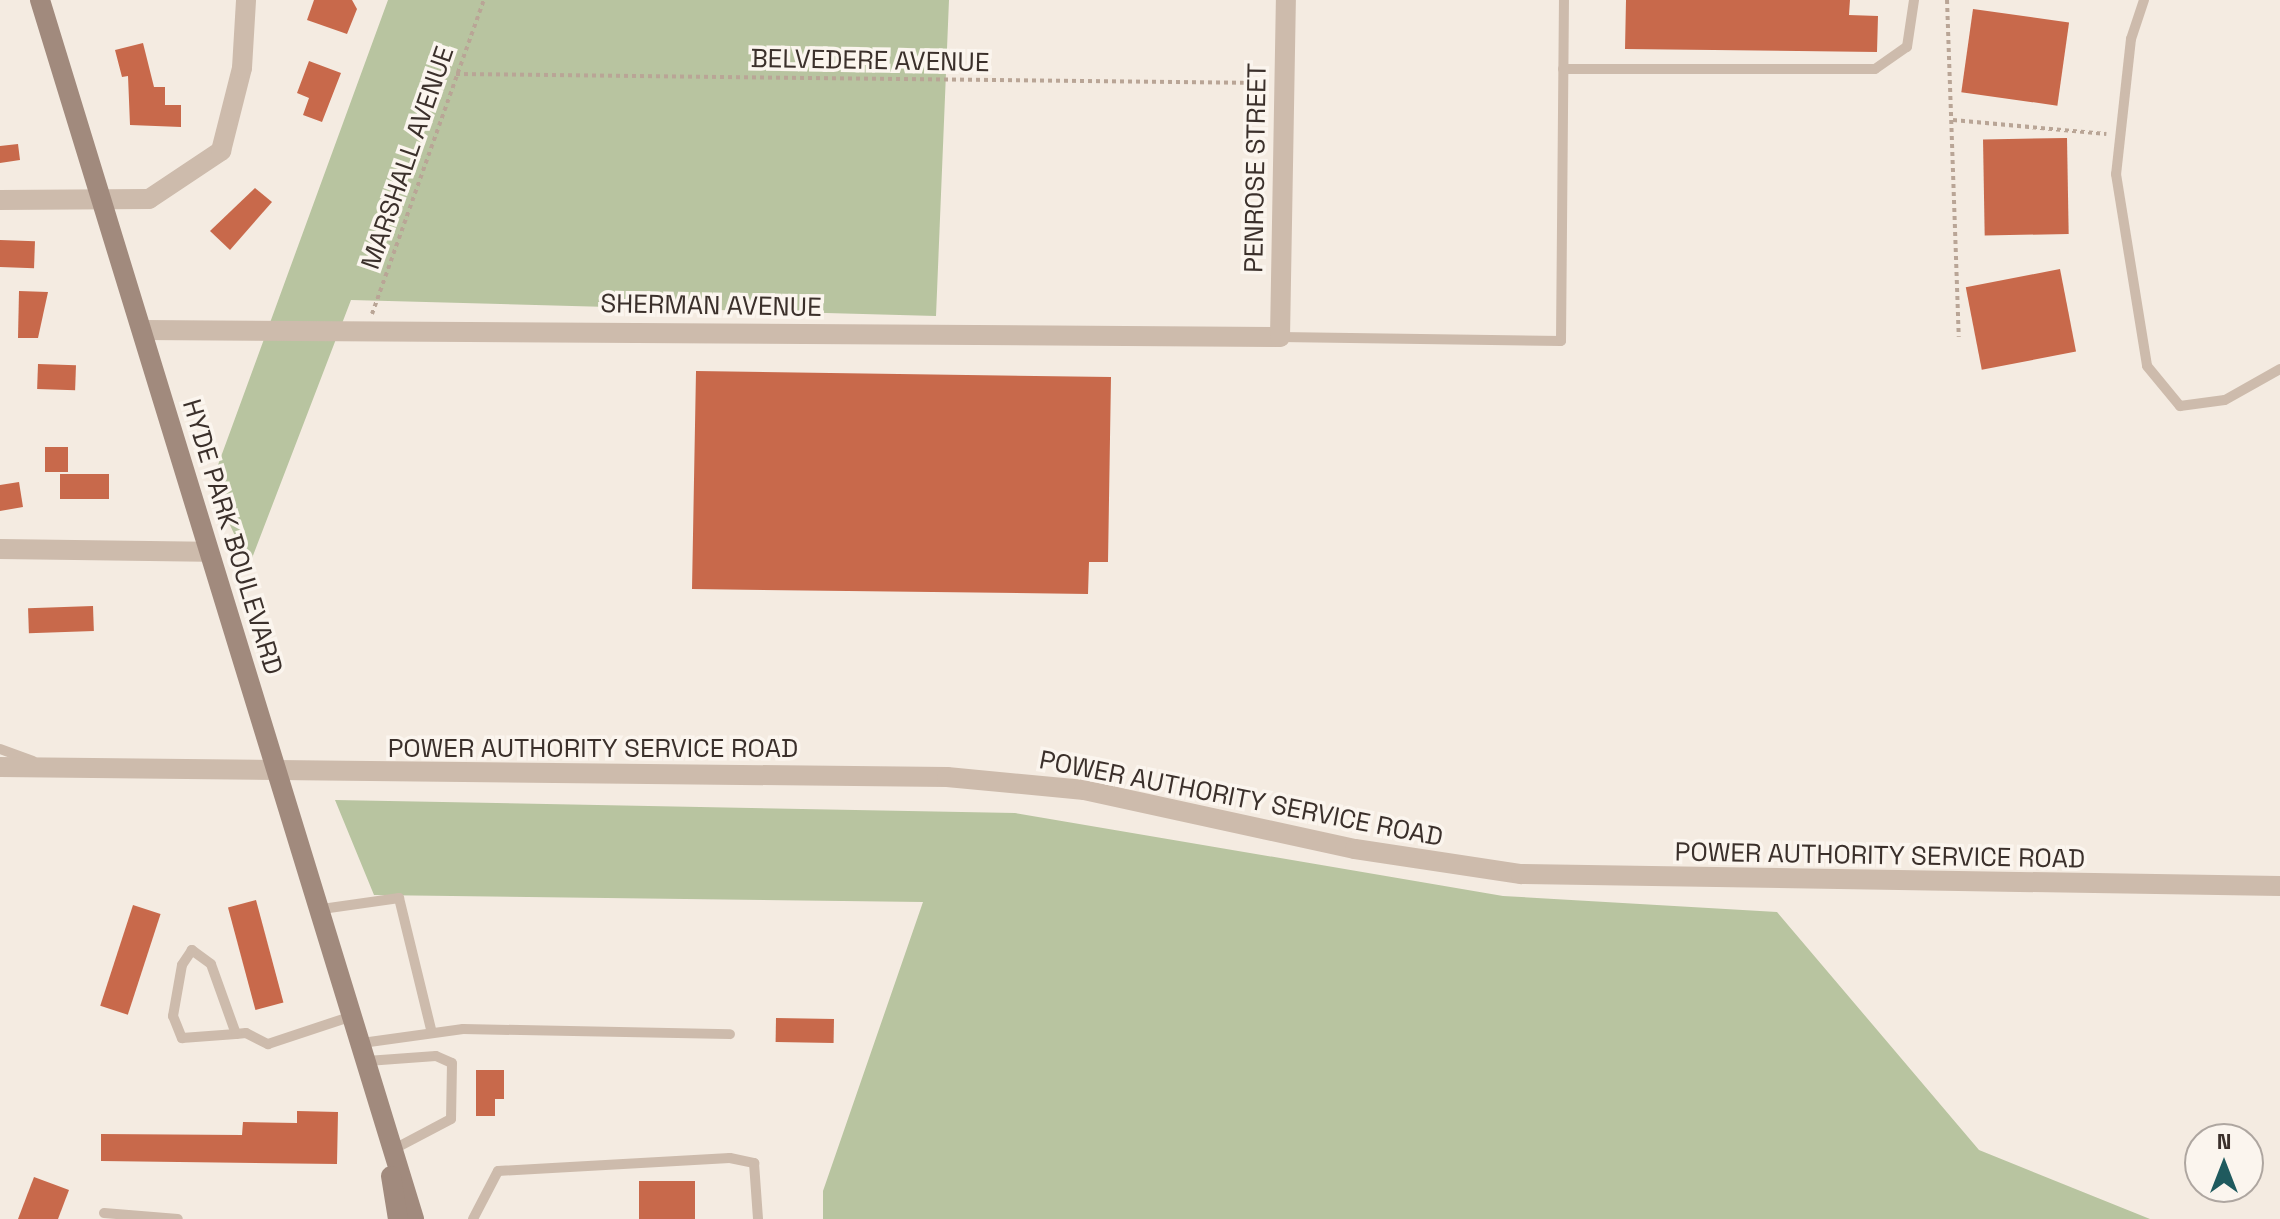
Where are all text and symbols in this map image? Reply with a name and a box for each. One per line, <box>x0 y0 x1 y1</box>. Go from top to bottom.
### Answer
street label: MARSHALL AVENUE <box>355 42 461 274</box>
street label: BELVEDERE AVENUE <box>750 43 990 79</box>
street label: PENROSE STREET <box>1239 63 1273 273</box>
street label: SHERMAN AVENUE <box>600 288 822 324</box>
street label: HYDE PARK BOULEVARD <box>175 395 289 679</box>
street label: POWER AUTHORITY SERVICE ROAD <box>387 733 799 765</box>
street label: POWER AUTHORITY SERVICE ROAD <box>1036 744 1446 854</box>
street label: POWER AUTHORITY SERVICE ROAD <box>1674 837 2086 875</box>
north arrow <box>2184 1123 2264 1203</box>
text: N <box>2217 1127 2231 1155</box>

